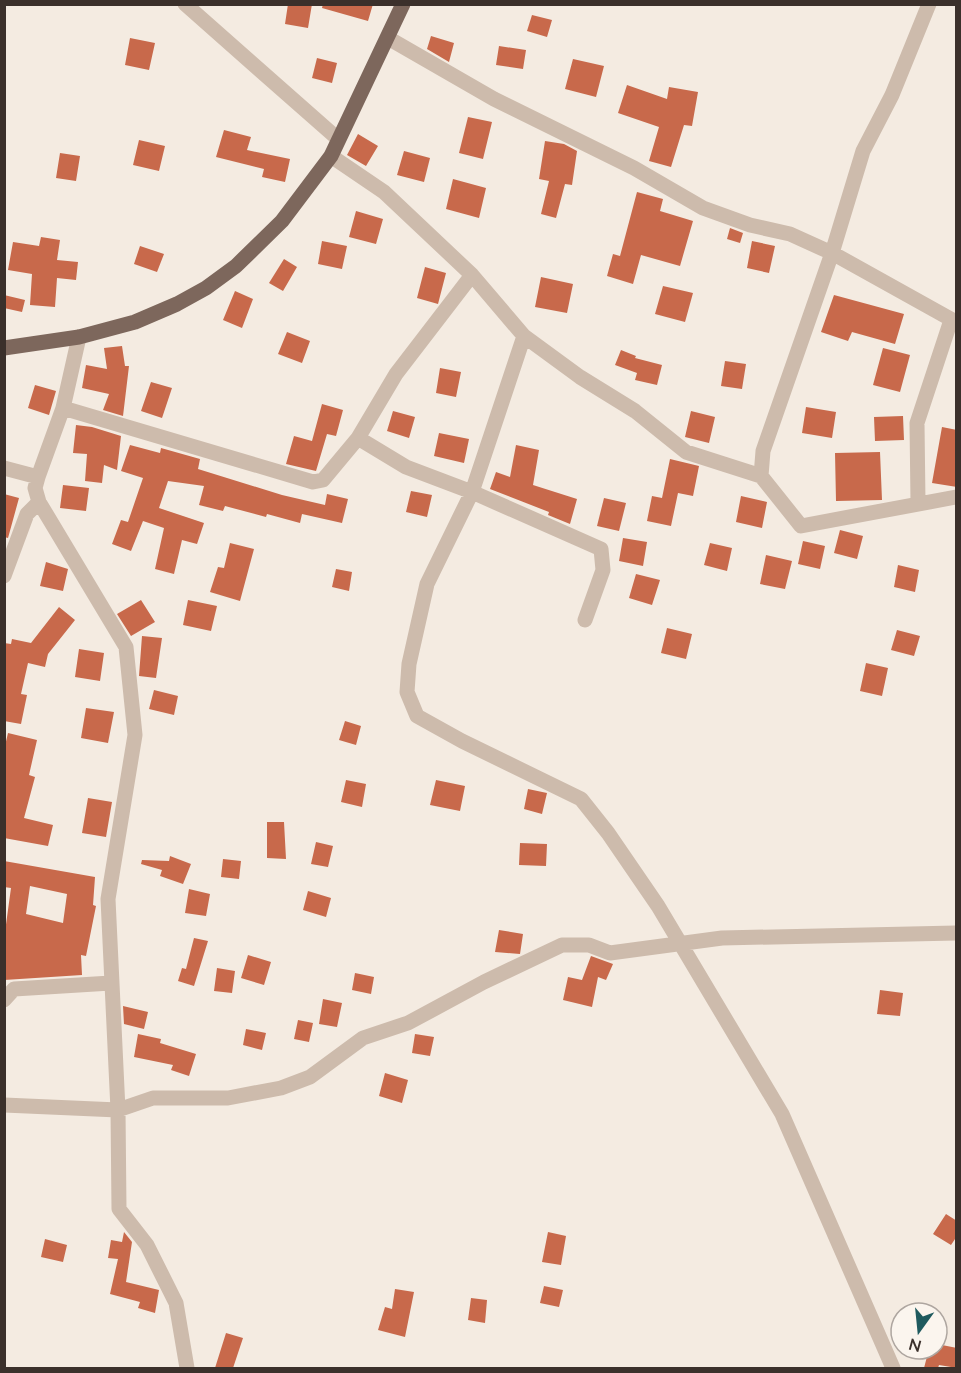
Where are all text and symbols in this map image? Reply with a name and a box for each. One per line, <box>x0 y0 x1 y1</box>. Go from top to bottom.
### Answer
north arrow <box>889 1301 949 1361</box>
text: N <box>907 1335 923 1357</box>

